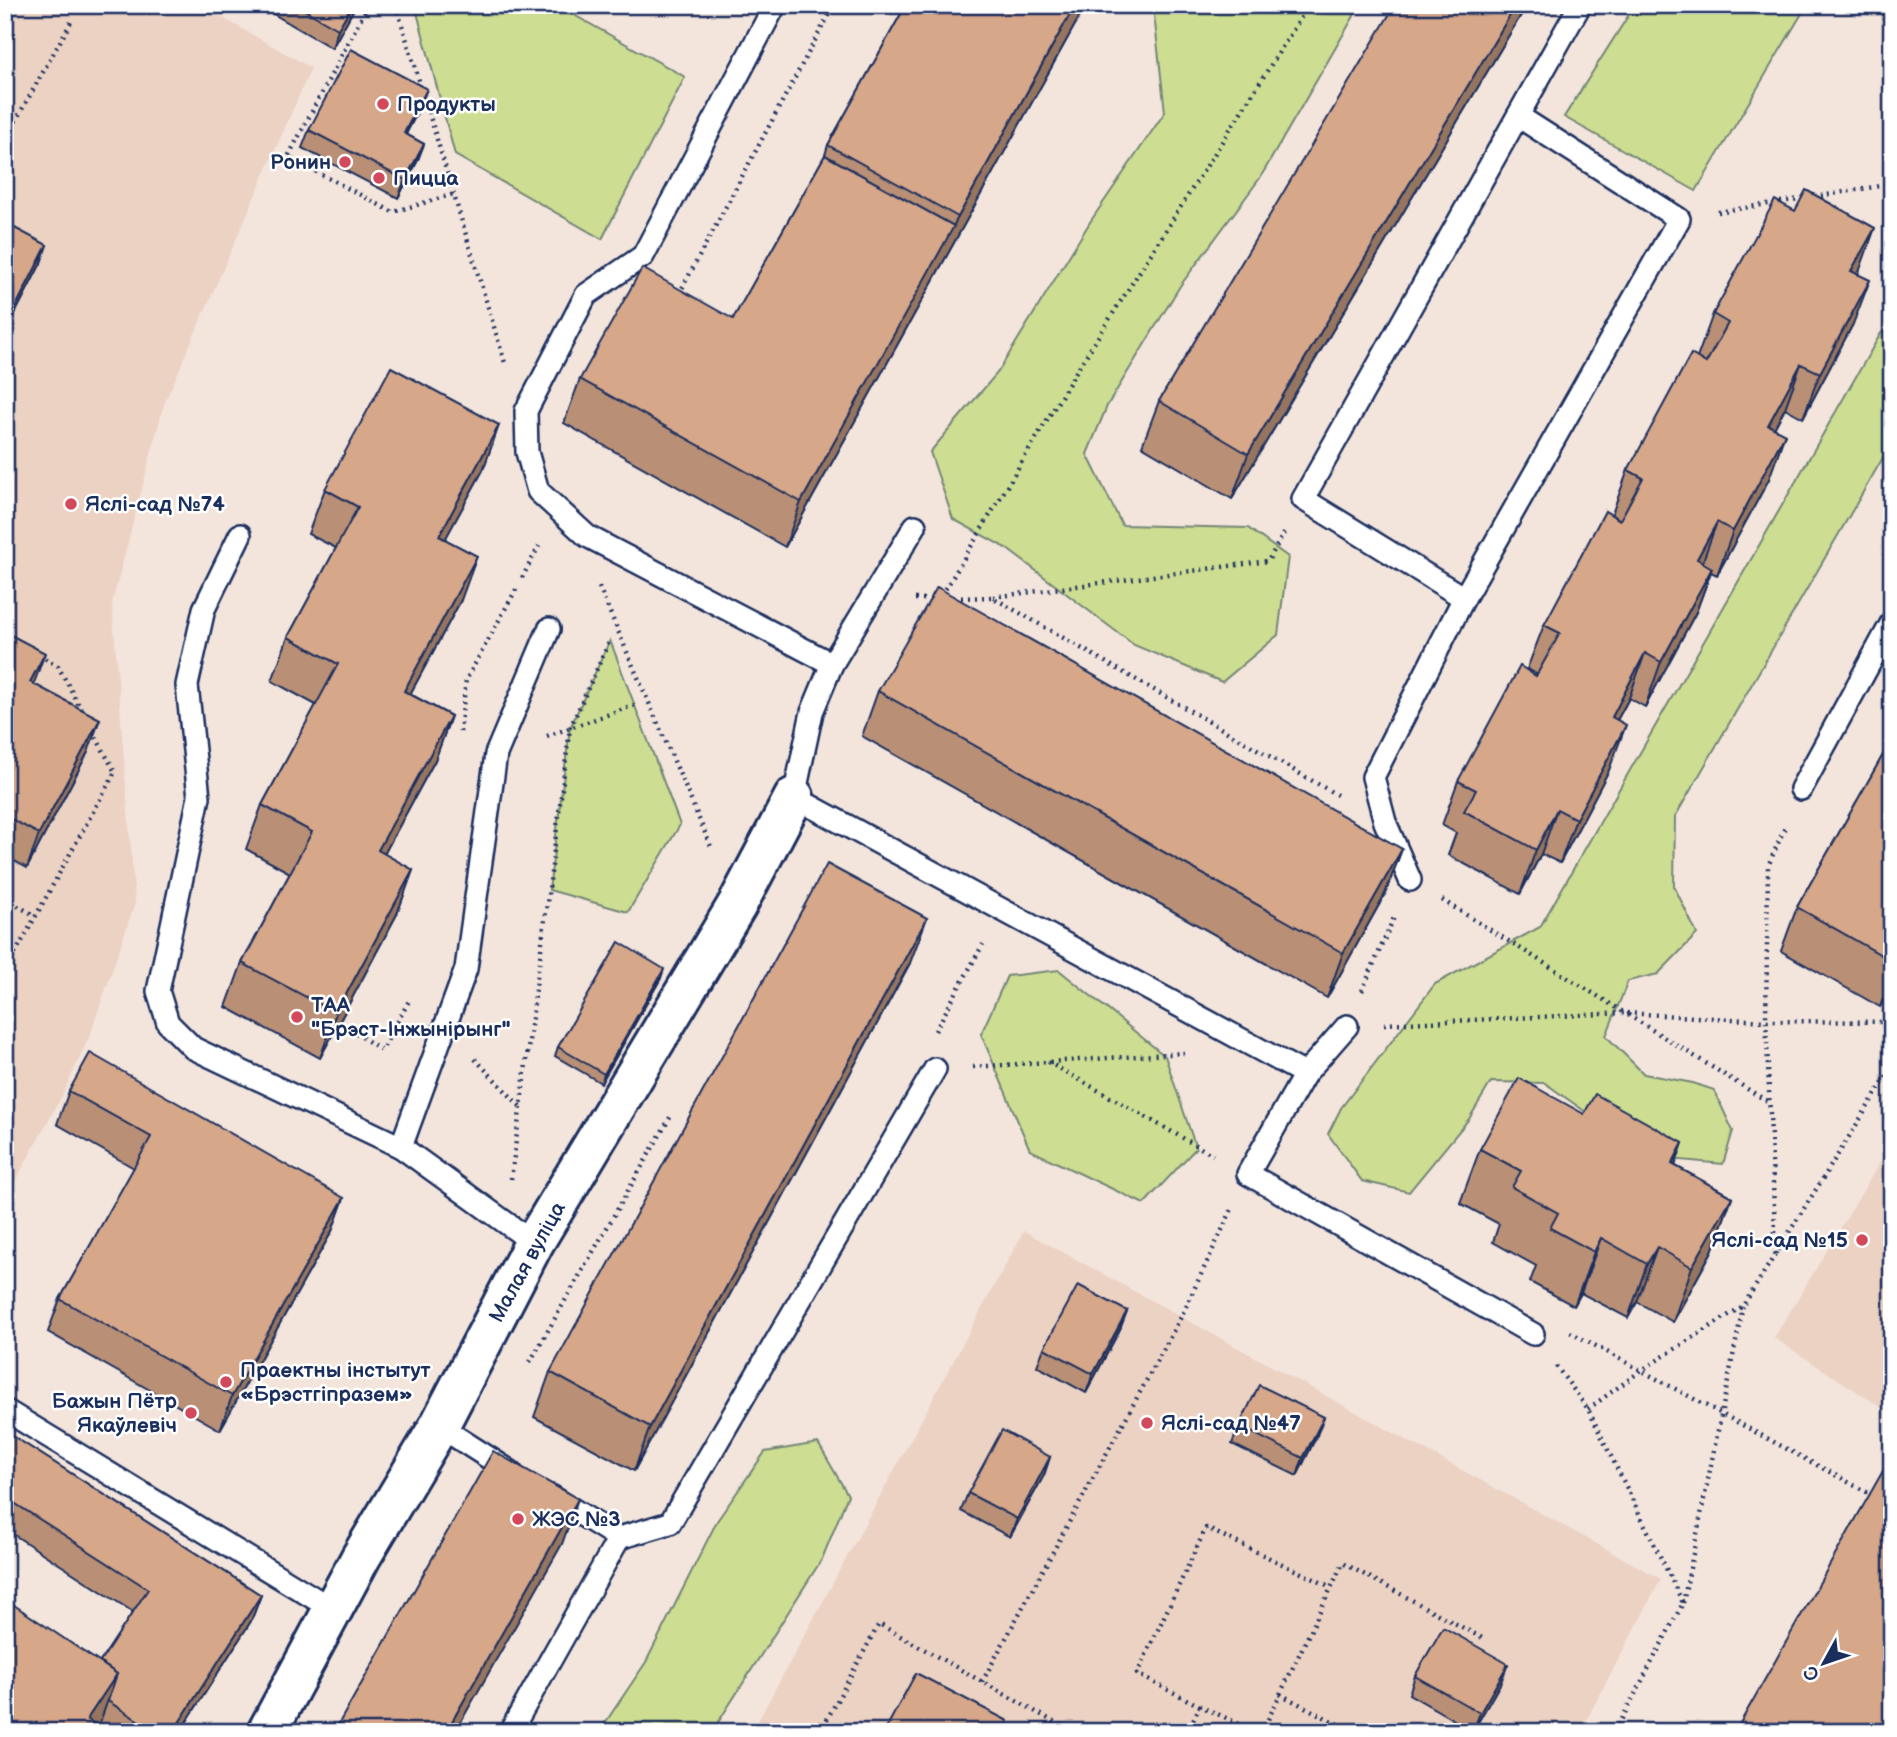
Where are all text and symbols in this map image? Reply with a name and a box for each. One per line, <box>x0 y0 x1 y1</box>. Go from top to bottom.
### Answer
place label: Продукты <box>397 92 496 117</box>
marker: Продукты <box>375 96 391 112</box>
place label: Ронин <box>270 150 331 175</box>
marker: Ронин <box>337 154 353 170</box>
place label: Пицца <box>393 166 459 191</box>
marker: Пицца <box>371 170 387 186</box>
place label: Яслі-сад №74 <box>85 492 225 517</box>
marker: Яслі-сад №74 <box>63 496 79 512</box>
place label: ТАА "Брэст-Інжынірынг" <box>311 993 511 1042</box>
marker: ТАА "Брэст-Інжынірынг" <box>289 1009 305 1025</box>
street label: Малая вуліца <box>484 1197 571 1327</box>
place label: Яслі-сад №15 <box>1711 1228 1848 1253</box>
marker: Яслі-сад №15 <box>1854 1232 1870 1248</box>
place label: Праектны інстытут «Брэстгіпразем» <box>240 1358 431 1407</box>
marker: Праектны інстытут «Брэстгіпразем» <box>218 1374 234 1390</box>
place label: Бажын Пётр Якаўлевіч <box>52 1389 178 1438</box>
marker: Бажын Пётр Якаўлевіч <box>183 1405 199 1421</box>
place label: Яслі-сад №47 <box>1161 1411 1301 1436</box>
marker: Яслі-сад №47 <box>1139 1415 1155 1431</box>
place label: ЖЭС №3 <box>532 1507 621 1532</box>
marker: ЖЭС №3 <box>510 1511 526 1527</box>
north arrow <box>1788 1628 1858 1698</box>
text: С <box>1799 1661 1825 1685</box>

